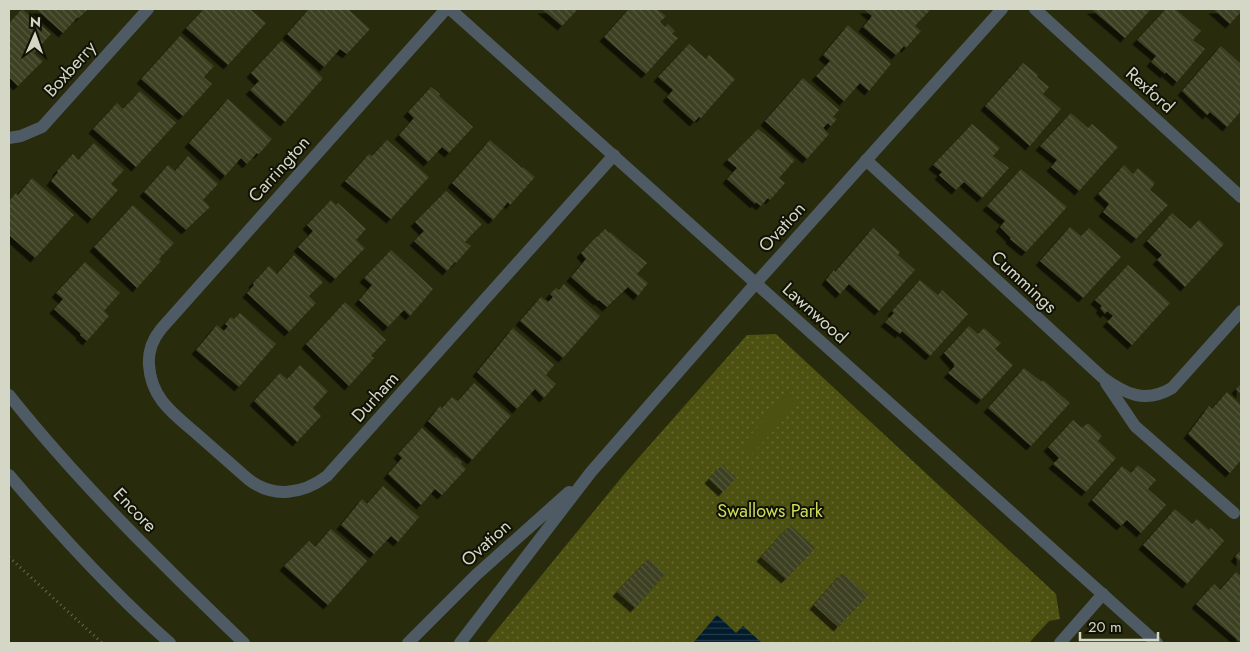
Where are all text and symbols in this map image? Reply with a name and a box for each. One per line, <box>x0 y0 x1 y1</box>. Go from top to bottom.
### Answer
north arrow <box>10 10 60 60</box>
text: N <box>30 12 41 32</box>
street label: Boxberry <box>38 35 102 103</box>
street label: Rexford <box>1120 61 1180 119</box>
street label: Carrington <box>242 130 316 208</box>
street label: Ovation <box>752 196 812 258</box>
street label: Cummings <box>985 245 1063 319</box>
street label: Lawnwood <box>777 277 853 349</box>
street label: Durham <box>345 366 405 428</box>
street label: Encore <box>107 482 163 538</box>
park label: Swallows Park <box>717 498 823 524</box>
street label: Ovation <box>455 513 517 573</box>
scale bar <box>1080 610 1158 642</box>
text: 20 m <box>1088 616 1122 638</box>

